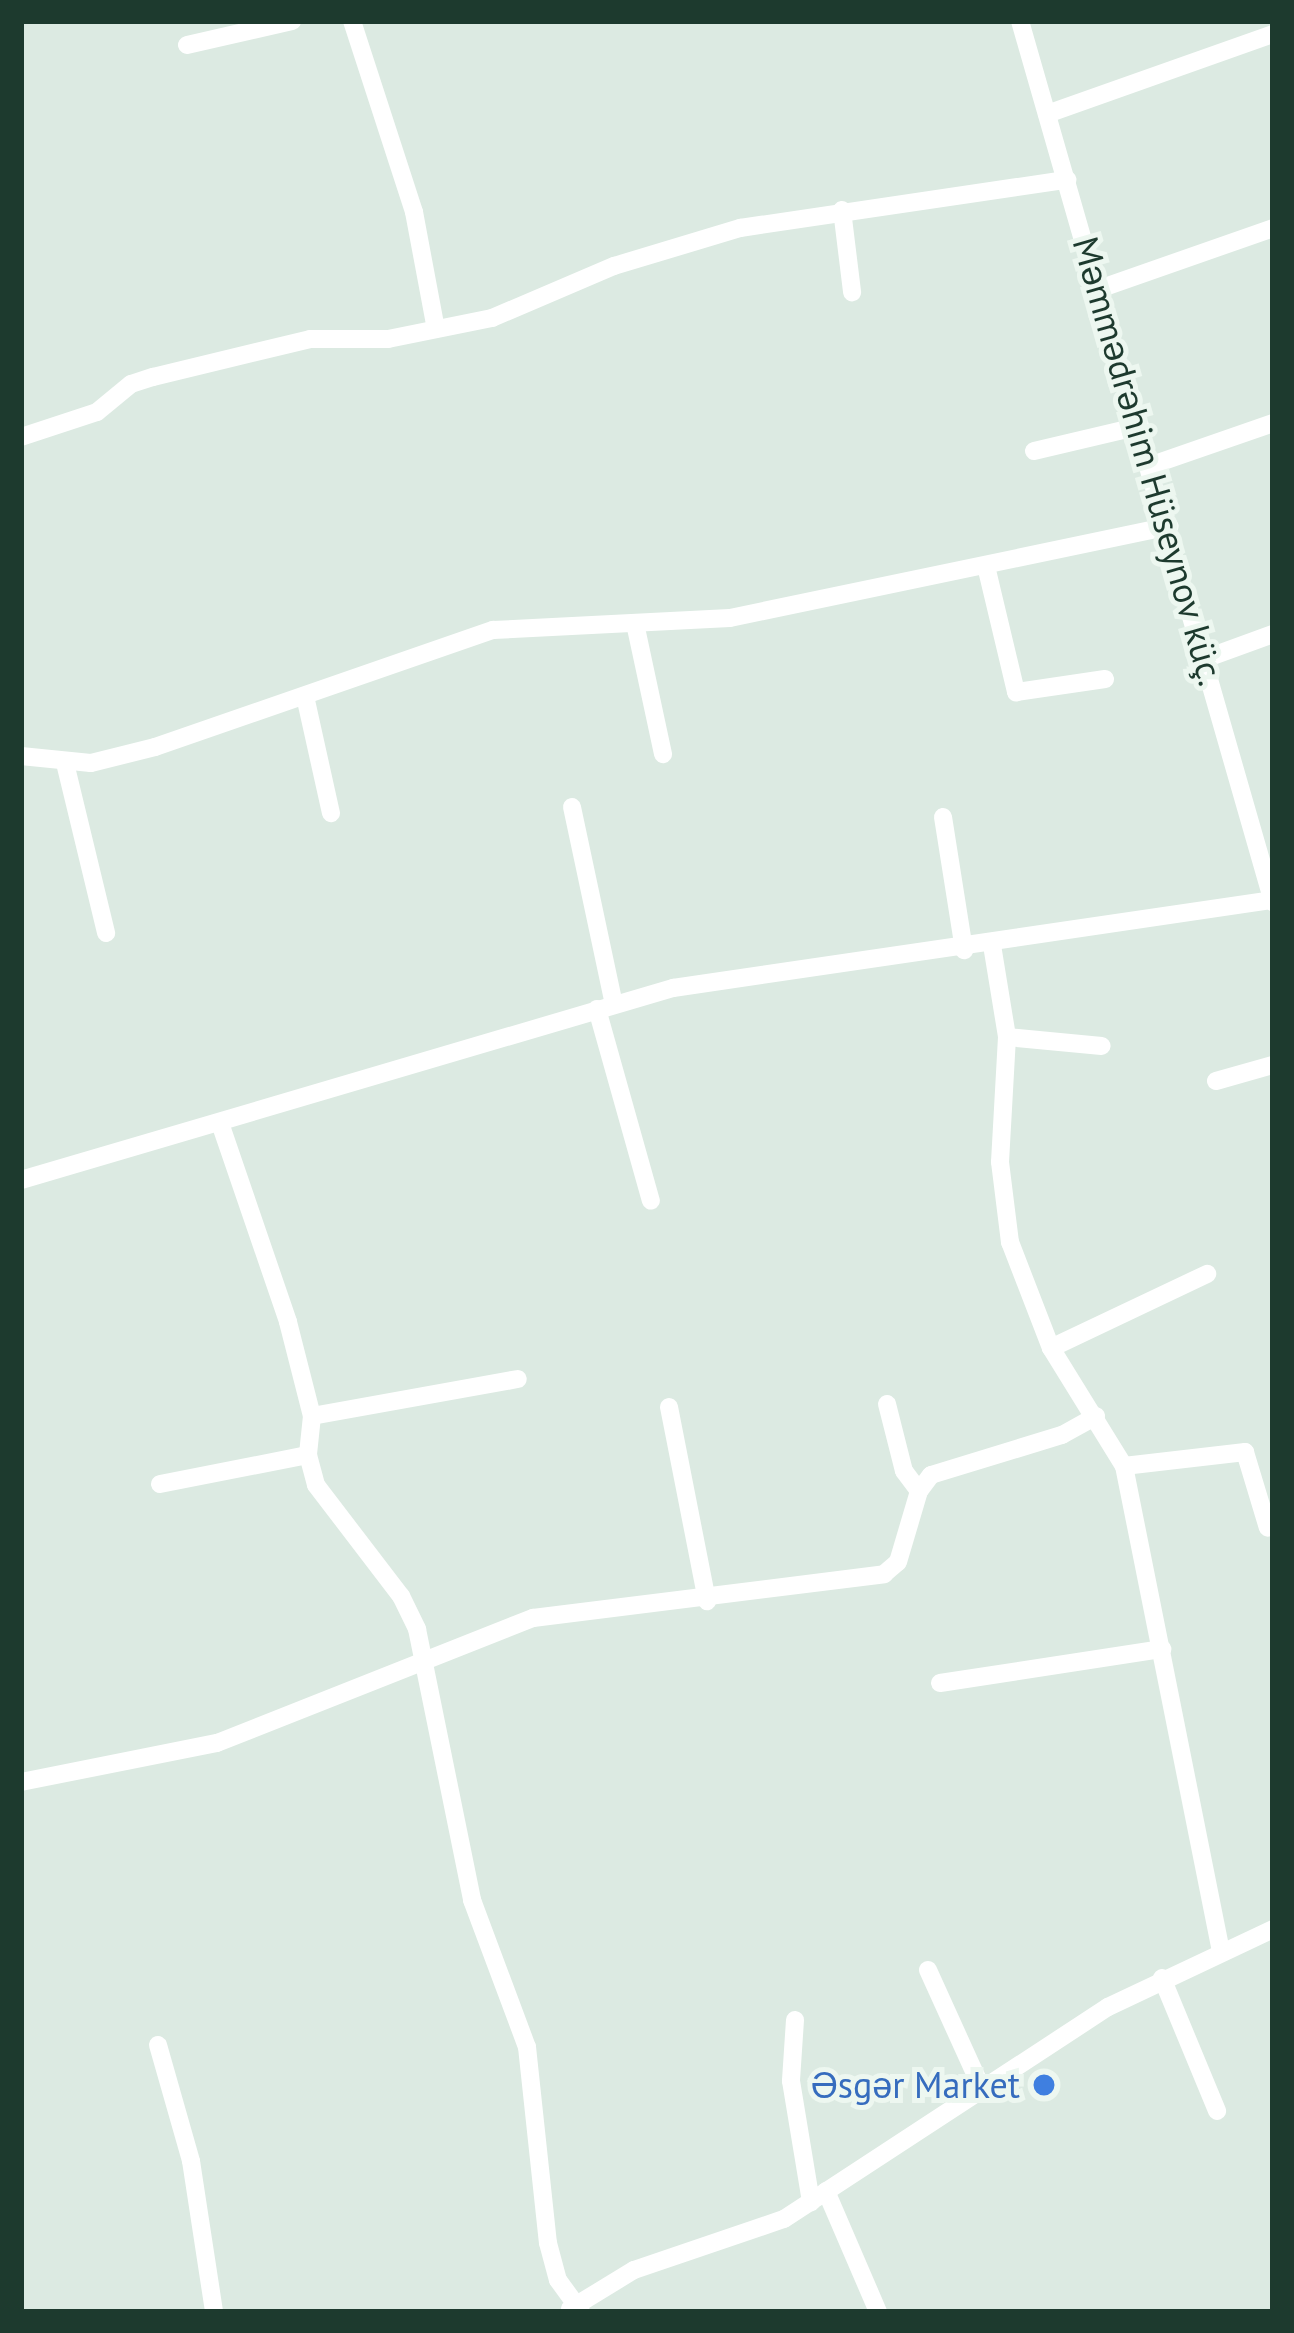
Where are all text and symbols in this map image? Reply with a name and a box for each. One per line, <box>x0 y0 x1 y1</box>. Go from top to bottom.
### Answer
street label: Məmmədrəhim Hüseynov küç. <box>1064 231 1234 691</box>
place label: Əsgər Market <box>811 2063 1020 2107</box>
marker: Əsgər Market <box>1031 2072 1057 2098</box>

